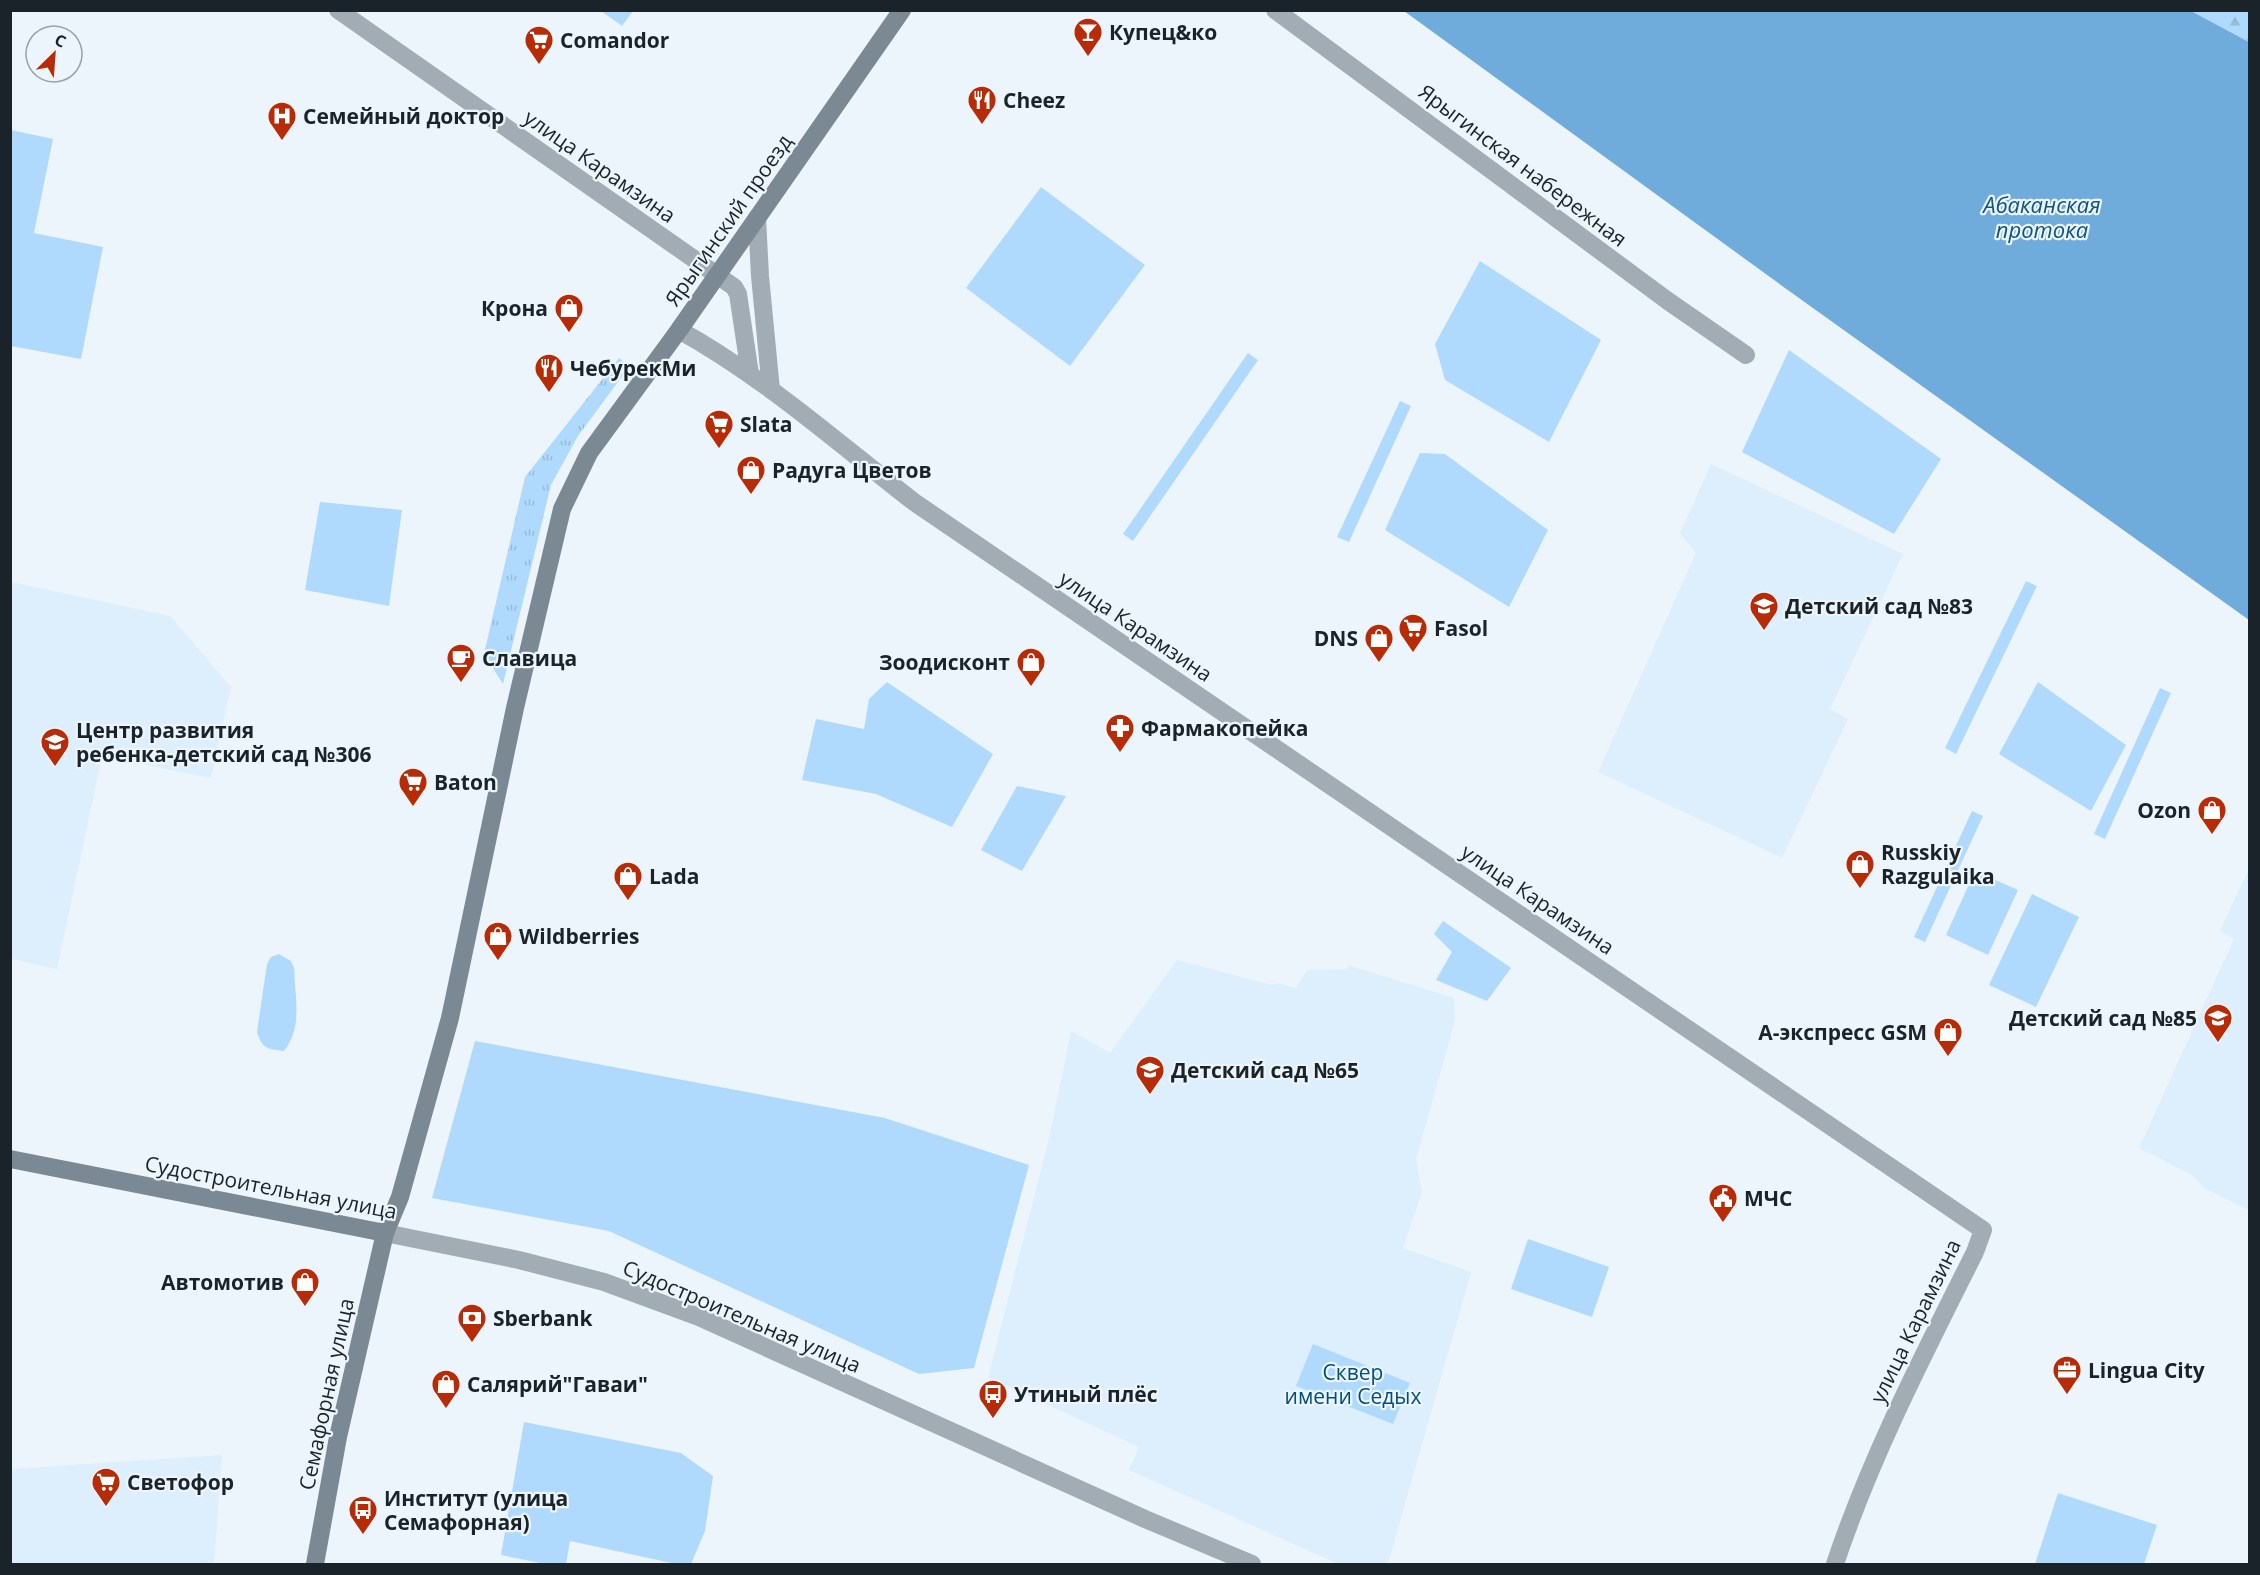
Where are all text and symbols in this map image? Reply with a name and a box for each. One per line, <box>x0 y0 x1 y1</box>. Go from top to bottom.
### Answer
bar icon: Купец&ко <box>1072 16 1104 58</box>
place label: Купец&ко <box>1109 18 1217 46</box>
north arrow <box>24 24 84 84</box>
supermarket icon: Comandor <box>523 24 555 66</box>
place label: Comandor <box>560 26 670 54</box>
text: С <box>51 28 70 53</box>
street label: Ярыгинская набережная <box>1413 78 1633 252</box>
restaurant icon: Cheez <box>966 84 998 126</box>
place label: Cheez <box>1003 86 1065 114</box>
hospital icon: Семейный доктор <box>266 100 298 142</box>
place label: Семейный доктор <box>303 102 504 130</box>
street label: улица Карамзина <box>519 103 681 229</box>
street label: Ярыгинский проезд <box>658 129 798 311</box>
water label: Абаканская протока <box>1981 189 2101 244</box>
shop icon: Крона <box>553 292 585 334</box>
place label: Крона <box>481 294 548 322</box>
restaurant icon: ЧебурекМи <box>533 352 565 394</box>
place label: ЧебурекМи <box>570 354 696 382</box>
supermarket icon: Slata <box>703 408 735 450</box>
place label: Slata <box>740 410 792 438</box>
shop icon: Радуга Цветов <box>735 454 767 496</box>
place label: Радуга Цветов <box>772 456 932 484</box>
street label: улица Карамзина <box>1054 564 1218 688</box>
school or university icon: Детский сад №83 <box>1748 590 1780 632</box>
place label: Детский сад №83 <box>1785 592 1973 620</box>
supermarket icon: Fasol <box>1397 612 1429 654</box>
place label: Fasol <box>1434 614 1488 642</box>
shop icon: DNS <box>1363 622 1395 664</box>
place label: DNS <box>1314 624 1358 652</box>
cafe icon: Славица <box>445 642 477 684</box>
place label: Славица <box>482 644 577 672</box>
shop icon: Зоодисконт <box>1015 646 1047 688</box>
place label: Зоодисконт <box>879 648 1010 676</box>
pharmacy icon: Фармакопейка <box>1104 712 1136 754</box>
place label: Фармакопейка <box>1141 714 1308 742</box>
place label: Центр развития ребенка-детский сад №306 <box>76 716 371 768</box>
school or university icon: Центр развития ребенка-детский сад №306 <box>39 726 71 768</box>
supermarket icon: Baton <box>397 766 429 808</box>
place label: Baton <box>434 768 497 796</box>
shop icon: Ozon <box>2196 794 2228 836</box>
place label: Ozon <box>2137 796 2191 824</box>
street label: улица Карамзина <box>1456 837 1620 961</box>
place label: Russkiy Razgulaika <box>1881 838 1995 890</box>
shop icon: Russkiy Razgulaika <box>1844 848 1876 890</box>
shop icon: Lada <box>612 860 644 902</box>
place label: Lada <box>649 862 700 890</box>
shop icon: Wildberries <box>482 920 514 962</box>
place label: Wildberries <box>519 922 639 950</box>
school or university icon: Детский сад №85 <box>2202 1002 2234 1044</box>
place label: Детский сад №85 <box>2009 1004 2197 1032</box>
shop icon: А-экспресс GSM <box>1932 1016 1964 1058</box>
place label: А-экспресс GSM <box>1758 1018 1927 1046</box>
school or university icon: Детский сад №65 <box>1134 1054 1166 1096</box>
place label: Детский сад №65 <box>1171 1056 1359 1084</box>
street label: Судостроительная улица <box>143 1149 399 1225</box>
public building icon: МЧС <box>1707 1182 1739 1224</box>
place label: МЧС <box>1744 1184 1792 1212</box>
street label: улица Карамзина <box>1863 1234 1967 1408</box>
street label: Судостроительная улица <box>619 1253 865 1379</box>
shop icon: Автомотив <box>289 1266 321 1308</box>
place label: Автомотив <box>161 1268 284 1296</box>
street label: Семафорная улица <box>292 1296 360 1492</box>
bank icon: Sberbank <box>456 1302 488 1344</box>
place label: Sberbank <box>493 1304 594 1332</box>
office icon: Lingua City <box>2051 1354 2083 1396</box>
place label: Lingua City <box>2088 1356 2205 1384</box>
park label: Сквер имени Седых <box>1285 1358 1421 1410</box>
shop icon: Салярий"Гаваи" <box>430 1368 462 1410</box>
place label: Салярий"Гаваи" <box>467 1370 648 1398</box>
bus stop icon: Утиный плёс <box>977 1378 1009 1420</box>
place label: Утиный плёс <box>1014 1380 1158 1408</box>
supermarket icon: Светофор <box>90 1466 122 1508</box>
place label: Светофор <box>127 1468 234 1496</box>
place label: Институт (улица Семафорная) <box>384 1484 568 1536</box>
bus stop icon: Институт (улица Семафорная) <box>347 1494 379 1536</box>

